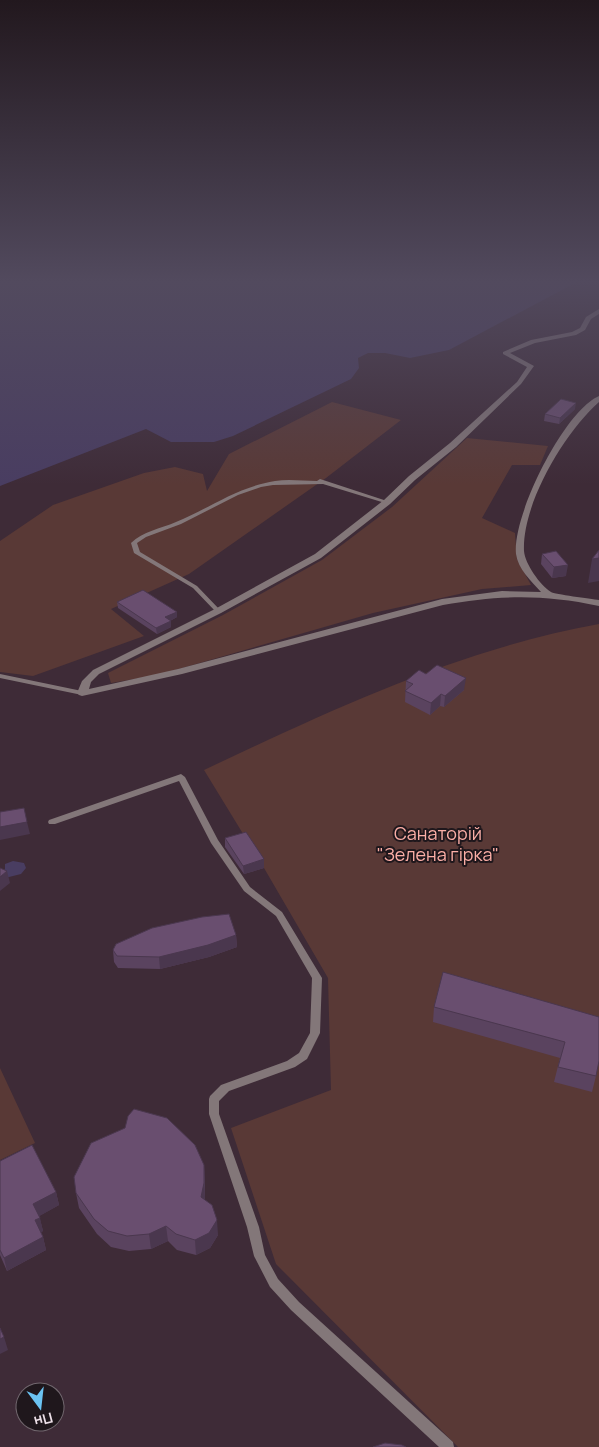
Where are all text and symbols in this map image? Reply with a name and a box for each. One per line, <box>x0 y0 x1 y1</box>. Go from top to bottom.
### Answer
park label: Санаторій "Зелена гірка" <box>377 821 499 866</box>
north arrow <box>15 1382 65 1432</box>
text: Пн <box>32 1408 55 1432</box>

